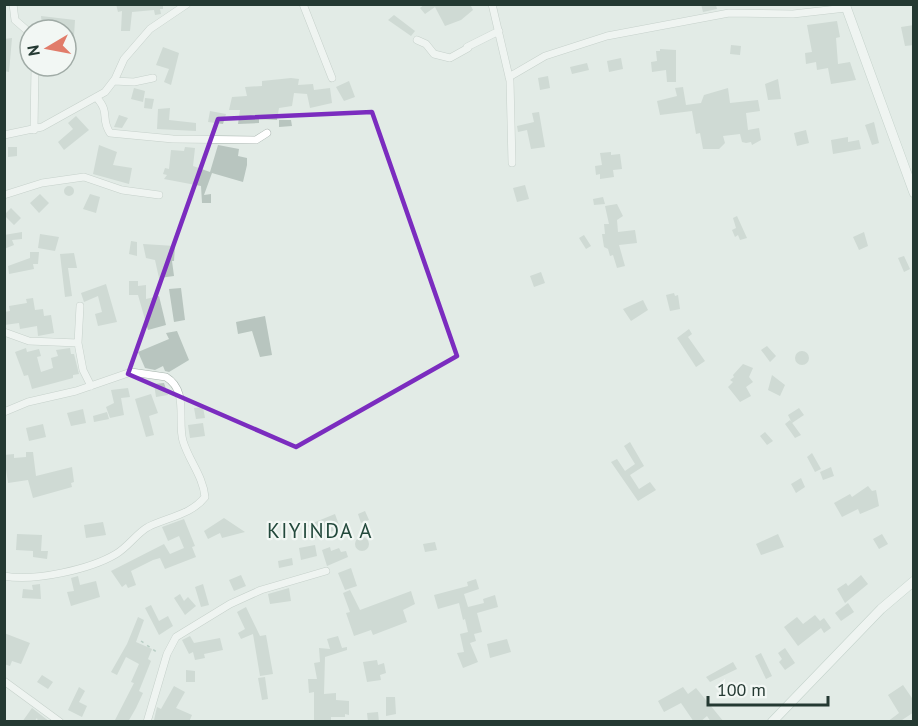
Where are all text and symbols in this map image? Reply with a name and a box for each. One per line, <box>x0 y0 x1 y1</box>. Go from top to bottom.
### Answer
north arrow <box>18 18 78 78</box>
text: N <box>22 44 44 58</box>
district label: KIYINDA A <box>267 517 373 544</box>
scale bar <box>708 669 828 707</box>
text: 100 m <box>717 678 766 701</box>

